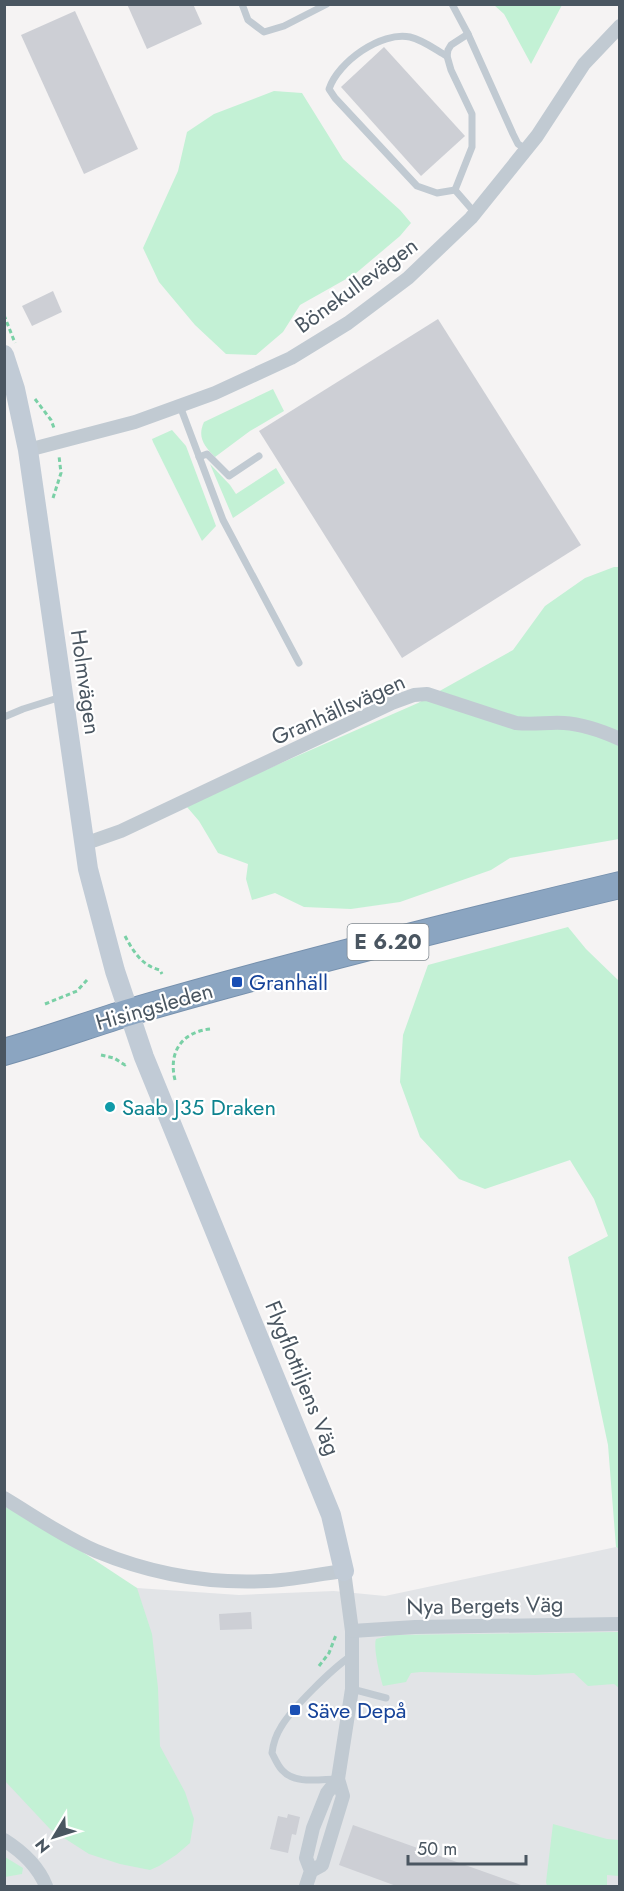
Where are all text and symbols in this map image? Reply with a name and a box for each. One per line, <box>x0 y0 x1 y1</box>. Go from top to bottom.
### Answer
street label: Bönekullevägen <box>288 229 424 341</box>
street label: Holmvägen <box>63 627 109 737</box>
street label: Granhällsvägen <box>266 665 410 753</box>
road number: E 6.20 <box>348 924 428 960</box>
place label: Granhäll <box>249 966 328 998</box>
street label: Hisingsleden <box>92 974 216 1038</box>
marker: Granhäll <box>230 975 244 989</box>
place label: Saab J35 Draken <box>122 1091 276 1123</box>
marker: Saab J35 Draken <box>103 1100 117 1114</box>
street label: Flygflottiljens Väg <box>257 1296 349 1460</box>
street label: Nya Bergets Väg <box>406 1588 564 1622</box>
place label: Säve Depå <box>307 1694 406 1726</box>
marker: Säve Depå <box>288 1703 302 1717</box>
north arrow <box>24 1807 84 1867</box>
scale bar <box>408 1828 526 1866</box>
text: N <box>30 1834 56 1858</box>
text: 50 m <box>417 1836 457 1862</box>

